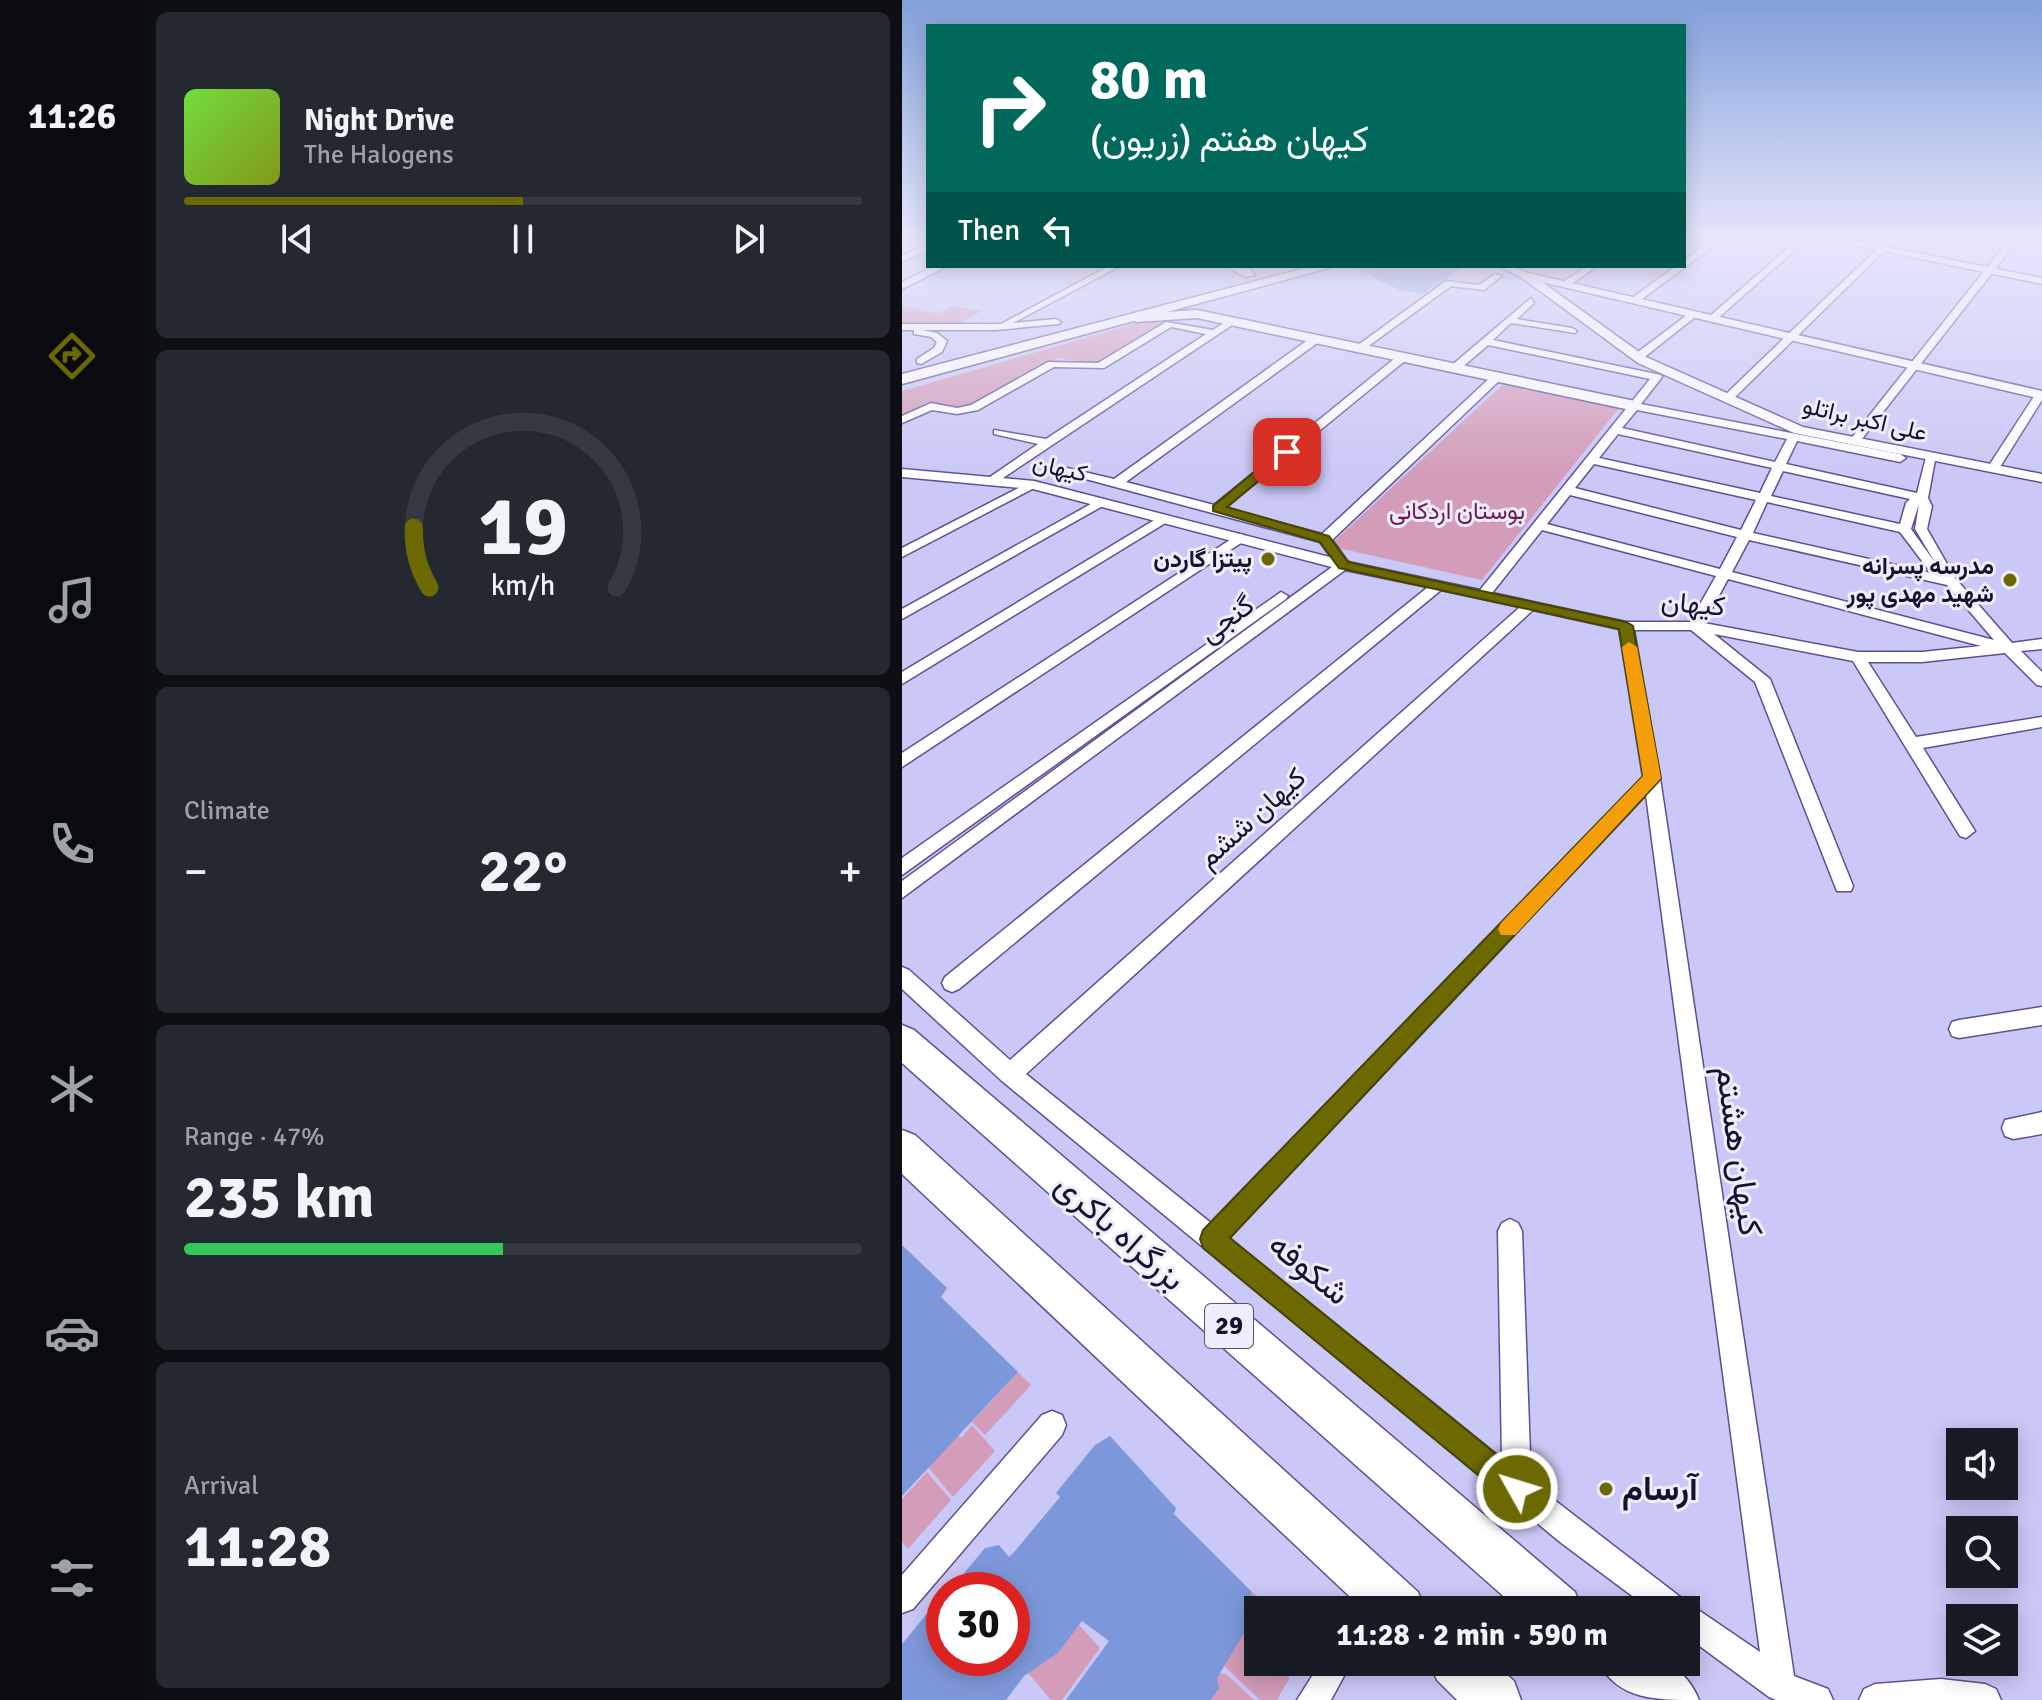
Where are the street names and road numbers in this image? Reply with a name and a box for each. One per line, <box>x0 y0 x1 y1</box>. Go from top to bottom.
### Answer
street label: علی اکبر براتلو <box>1800 390 1930 448</box>
street label: کیهان <box>1030 447 1090 489</box>
street label: کیهان <box>1659 584 1727 624</box>
street label: گنجی <box>1193 588 1261 650</box>
street label: کیهان ششم <box>1191 761 1314 876</box>
street label: کیهان هشتم <box>1705 1063 1772 1239</box>
street label: بزرگراه باکری <box>1046 1164 1194 1300</box>
street label: شکوفه <box>1260 1224 1358 1314</box>
road number: 29 <box>1205 1304 1253 1348</box>

